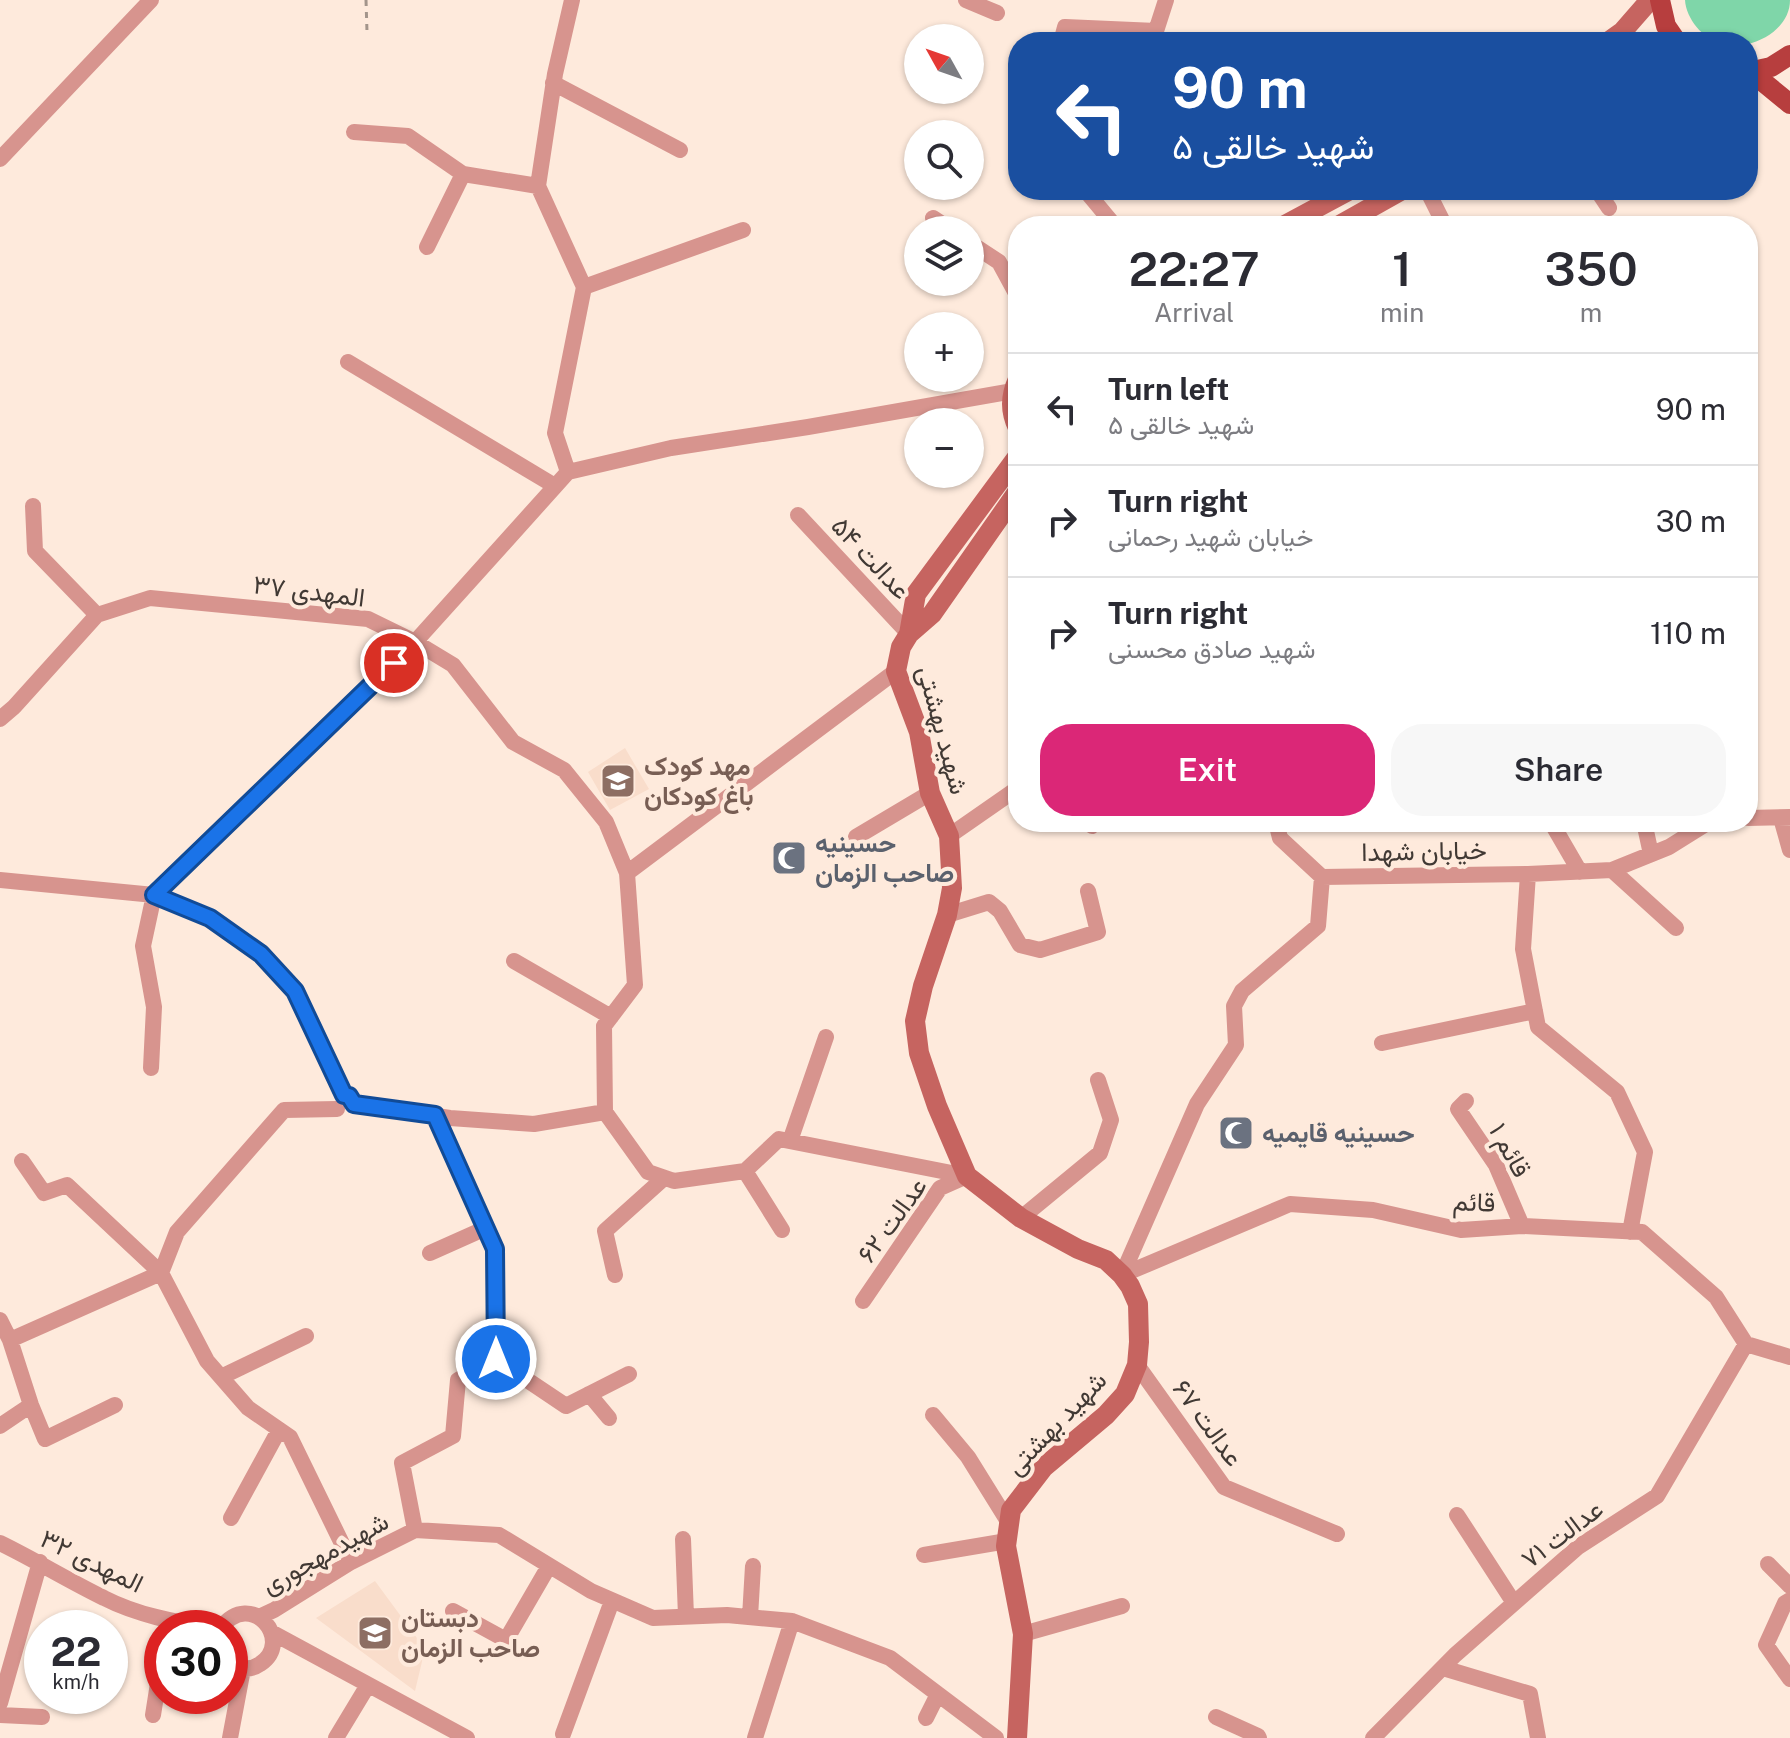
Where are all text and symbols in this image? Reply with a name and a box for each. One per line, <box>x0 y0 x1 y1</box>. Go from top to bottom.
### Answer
north arrow <box>904 24 984 104</box>
map controls <box>904 24 984 488</box>
text: 90 m <box>1172 55 1308 121</box>
icon: left <box>1040 64 1144 168</box>
button: search <box>904 120 984 200</box>
text: شهید خالقی ۵ <box>1172 125 1374 167</box>
button: layers <box>904 216 984 296</box>
text: 22:27 <box>1128 240 1260 297</box>
text: 1 <box>1392 240 1412 297</box>
text: 350 <box>1545 240 1638 297</box>
text: Arrival <box>1154 297 1234 328</box>
text: min <box>1380 297 1424 328</box>
text: m <box>1580 297 1602 328</box>
button: + <box>904 312 984 392</box>
text: Turn left <box>1108 371 1229 407</box>
icon: left <box>1040 387 1084 431</box>
text: 90 m <box>1656 391 1726 427</box>
button: − <box>904 408 984 488</box>
text: شهید خالقی ۵ <box>1108 409 1254 440</box>
text: Turn right <box>1108 483 1248 519</box>
icon: right <box>1040 499 1084 543</box>
text: 30 m <box>1656 503 1726 539</box>
street label: عدالت ۵۴ <box>825 510 917 605</box>
text: خیابان شهید رحمانی <box>1108 521 1313 552</box>
street label: المهدی ۳۷ <box>251 568 367 614</box>
text: Turn right <box>1108 595 1248 631</box>
icon: right <box>1040 611 1084 655</box>
text: 110 m <box>1650 615 1726 651</box>
pin <box>360 629 428 697</box>
text: شهید صادق محسنی <box>1108 633 1316 664</box>
icon: arrive <box>372 641 416 685</box>
street label: شهید بهشتی <box>910 662 976 798</box>
button: Exit <box>1040 724 1375 816</box>
button: Share <box>1391 724 1726 816</box>
place label: مهد کودک باغ کودکان <box>644 750 754 814</box>
school or university icon: مهد کودک باغ کودکان <box>599 762 637 800</box>
place label: حسینیه صاحب الزمان <box>815 827 954 889</box>
street label: خیابان شهدا <box>1361 834 1487 868</box>
mosque icon: حسینیه صاحب الزمان <box>770 839 808 877</box>
mosque icon: حسینیه قایمیه <box>1217 1114 1255 1152</box>
place label: حسینیه قایمیه <box>1262 1117 1415 1148</box>
street label: قائم ۱ <box>1481 1117 1538 1183</box>
street label: عدالت ۶۲ <box>850 1171 933 1268</box>
street label: قائم <box>1452 1185 1496 1220</box>
position arrow <box>454 1317 538 1401</box>
street label: شهید بهشتی <box>999 1364 1113 1482</box>
street label: عدالت ۶۷ <box>1167 1373 1250 1472</box>
street label: عدالت ۷۱ <box>1515 1493 1609 1574</box>
street label: شهیدمهجوری <box>256 1505 394 1601</box>
street label: المهدی ۳۲ <box>35 1522 149 1600</box>
place label: دبستان صاحب الزمان <box>401 1602 540 1664</box>
speed limit sign: 30 <box>144 1610 248 1714</box>
school or university icon: دبستان صاحب الزمان <box>356 1614 394 1652</box>
text: 22 <box>51 1628 101 1675</box>
text: km/h <box>52 1670 100 1694</box>

